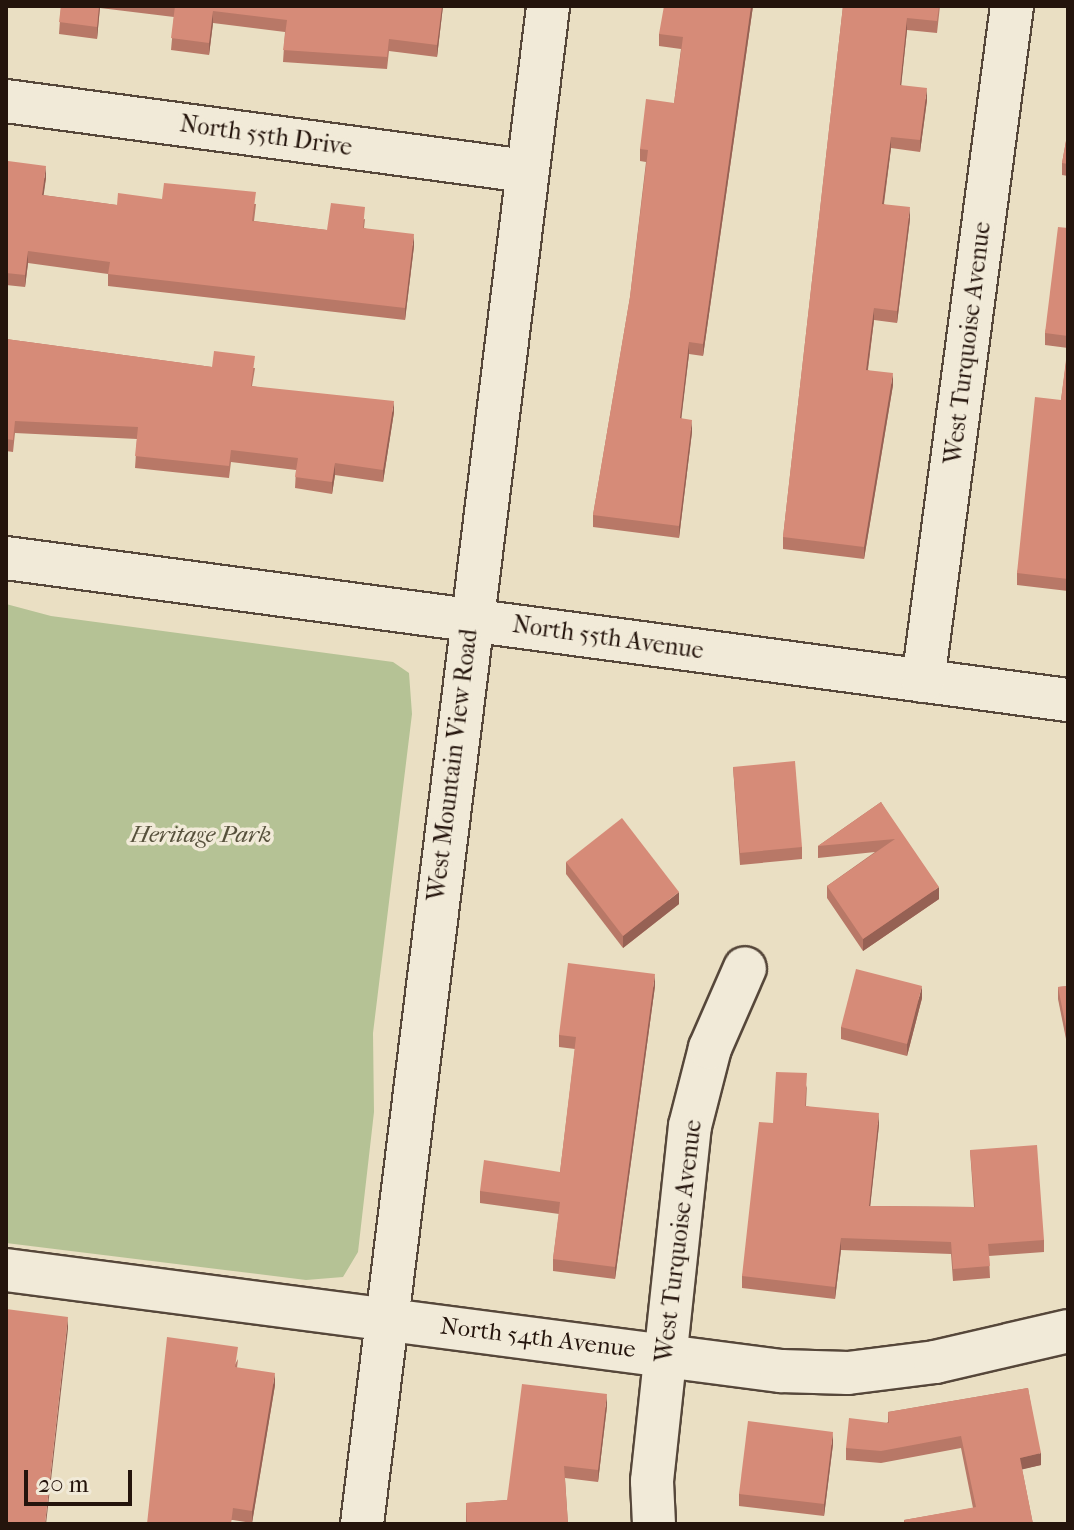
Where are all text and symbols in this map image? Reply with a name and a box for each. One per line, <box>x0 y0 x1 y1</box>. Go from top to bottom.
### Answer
street label: North 55th Drive <box>178 110 354 162</box>
street label: West Turquoise Avenue <box>939 220 997 466</box>
street label: North 55th Avenue <box>511 610 705 666</box>
street label: West Mountain View Road <box>422 627 484 903</box>
park label: Heritage Park <box>131 821 271 849</box>
street label: West Turquoise Avenue <box>650 1118 708 1364</box>
street label: North 54th Avenue <box>439 1312 637 1364</box>
scale bar <box>28 1454 136 1504</box>
text: 20 m <box>38 1470 89 1498</box>

